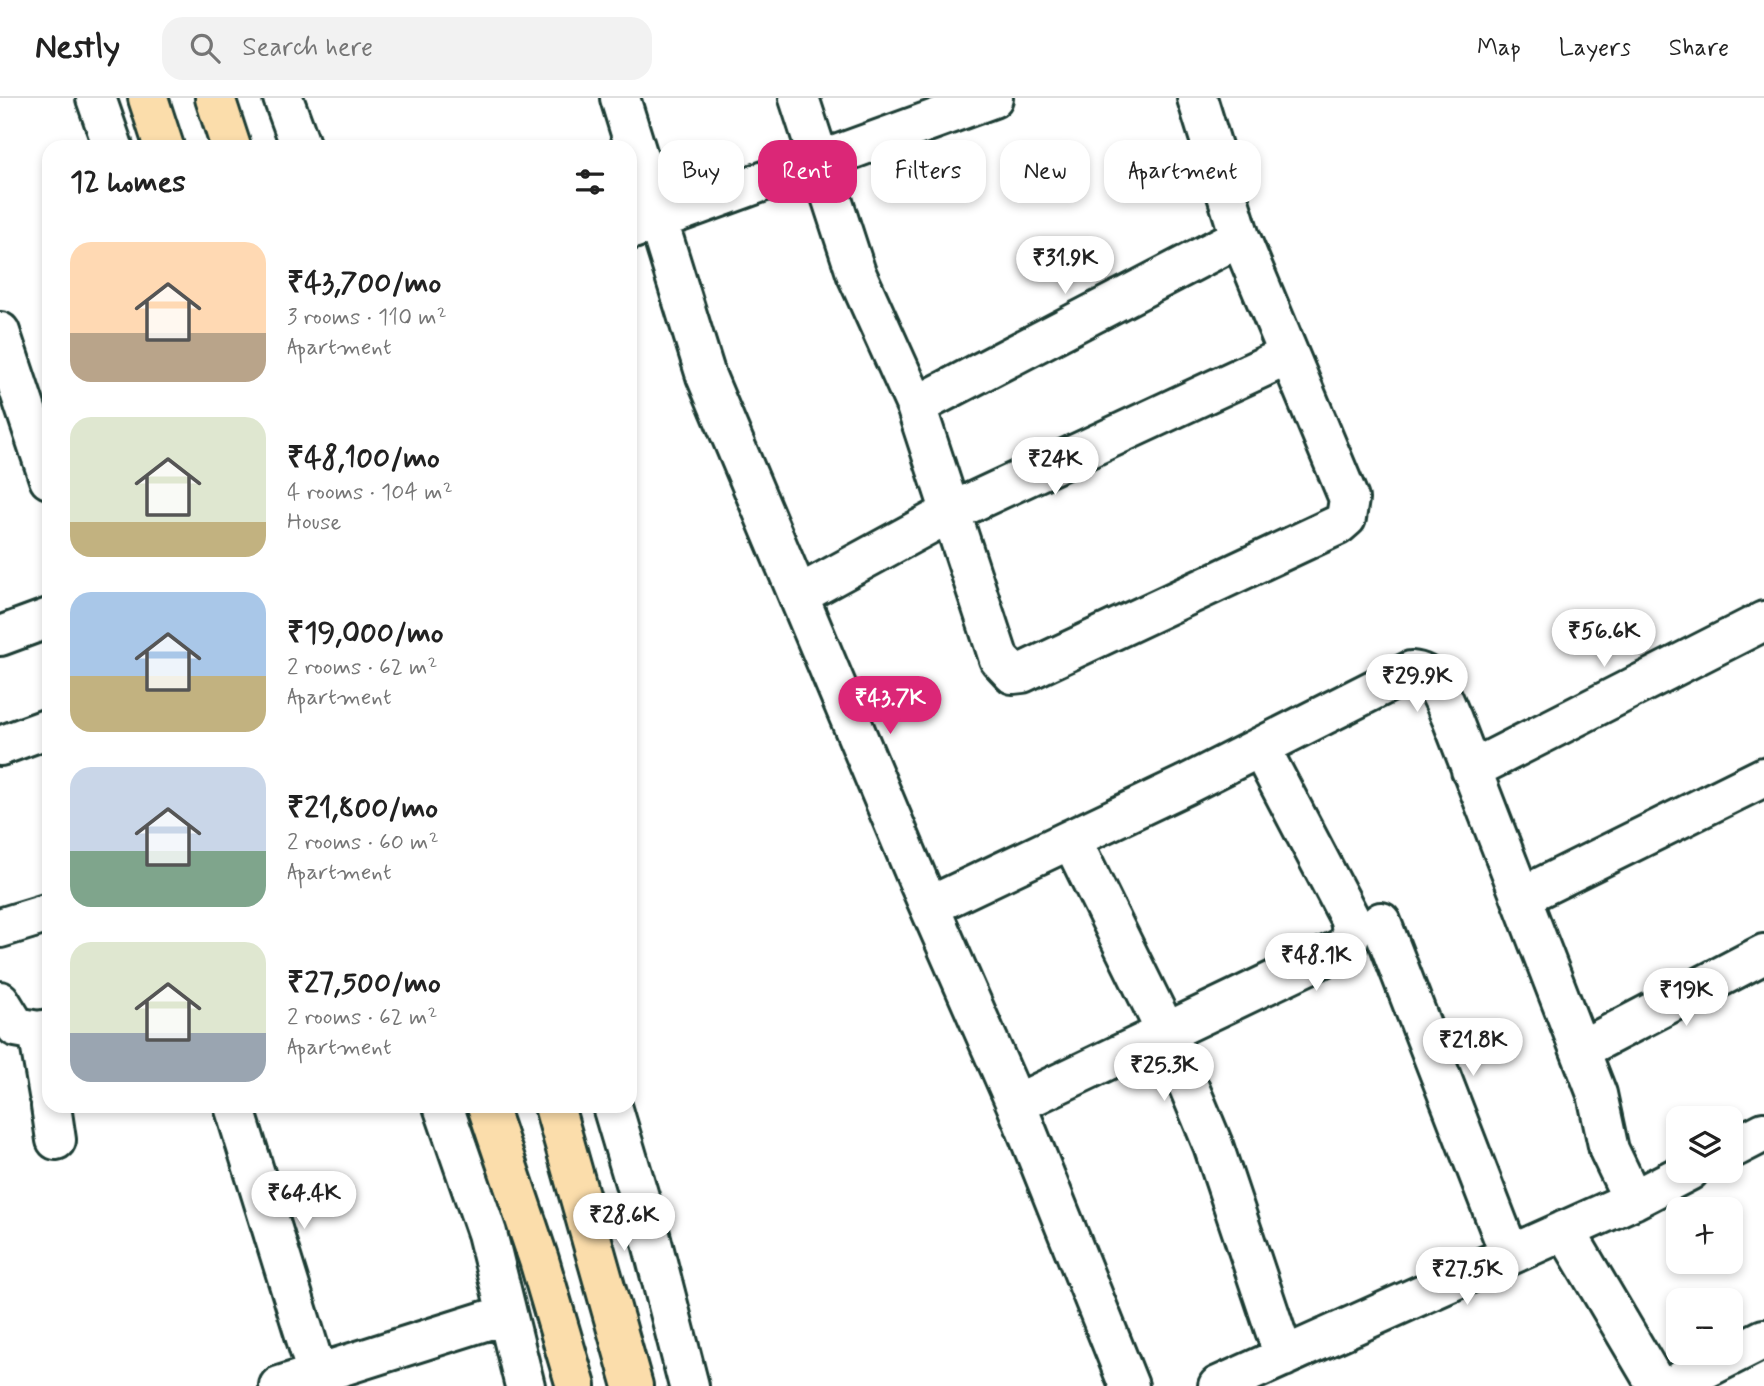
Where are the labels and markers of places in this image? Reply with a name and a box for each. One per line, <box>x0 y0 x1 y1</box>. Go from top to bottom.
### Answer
pin: ₹31.9K <box>1008 236 1122 296</box>
pin: ₹24K <box>1014 438 1096 497</box>
pin: ₹56.6K <box>1547 610 1661 669</box>
pin: ₹29.9K <box>1360 654 1474 714</box>
pin: ₹43.7K <box>833 676 947 736</box>
pin: ₹48.1K <box>1259 934 1373 993</box>
pin: ₹19K <box>1645 968 1727 1028</box>
pin: ₹21.8K <box>1416 1018 1530 1078</box>
pin: ₹25.3K <box>1107 1044 1221 1103</box>
pin: ₹64.4K <box>247 1172 361 1231</box>
pin: ₹28.6K <box>567 1194 681 1253</box>
pin: ₹27.5K <box>1410 1248 1524 1307</box>

